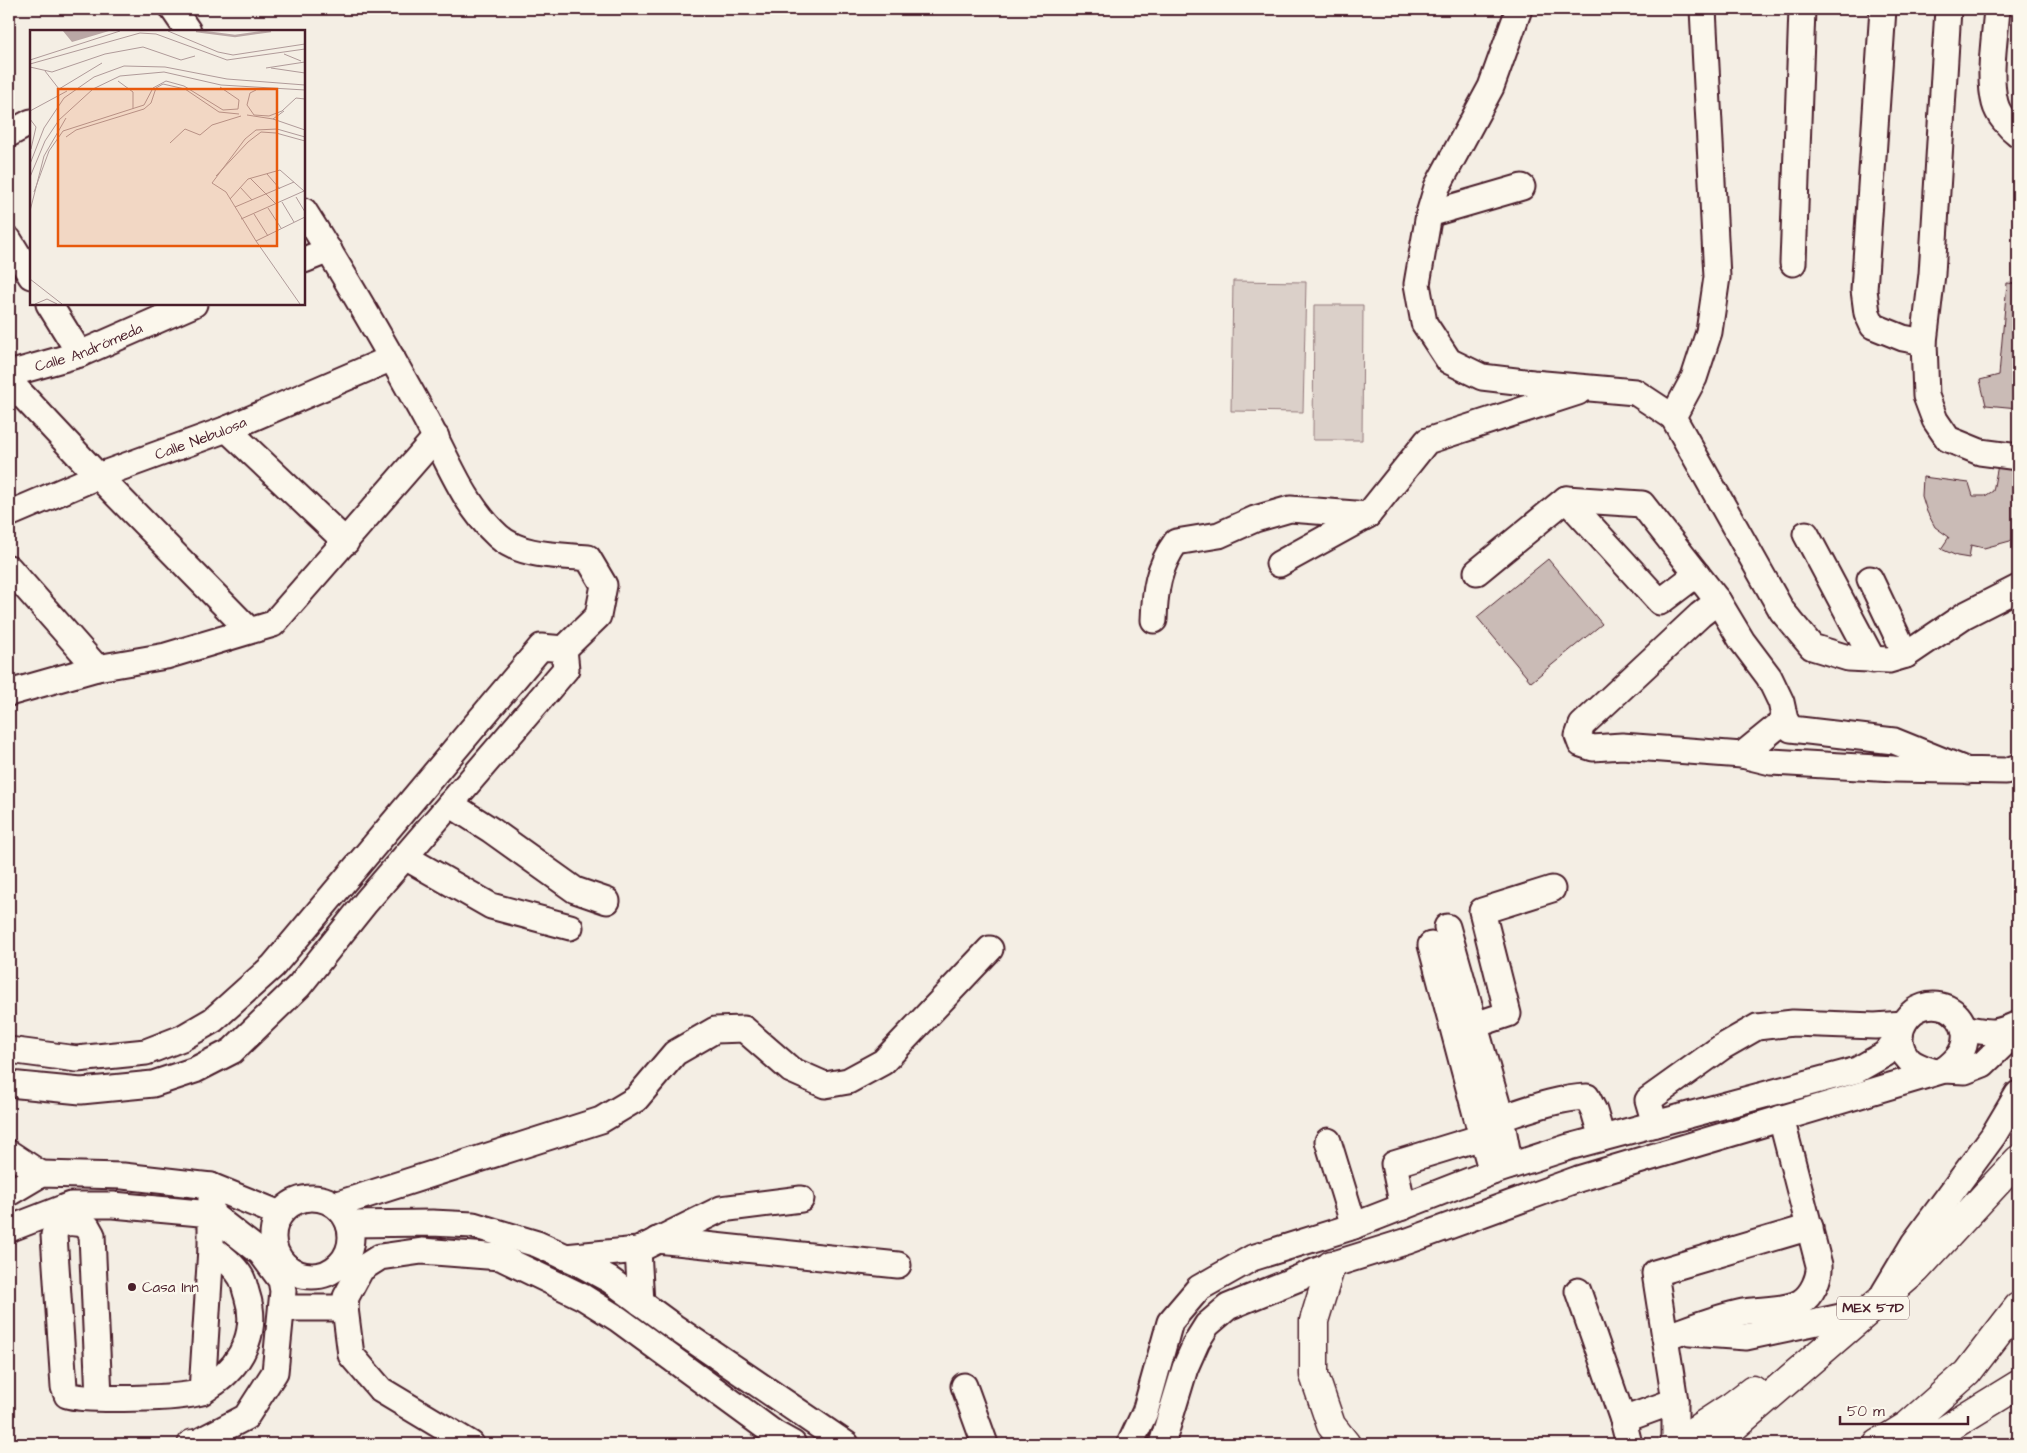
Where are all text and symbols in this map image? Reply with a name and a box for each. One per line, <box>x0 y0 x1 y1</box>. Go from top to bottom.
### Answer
inset map <box>30 30 305 305</box>
street label: Calle Andrómeda <box>32 317 146 377</box>
street label: Calle Nebulosa <box>152 411 250 465</box>
place label: Casa Inn <box>142 1277 199 1298</box>
marker: Casa Inn <box>126 1281 138 1293</box>
road number: MEX 57D <box>1837 1296 1909 1320</box>
scale bar <box>1840 1393 1967 1425</box>
text: 50 m <box>1847 1401 1885 1422</box>

